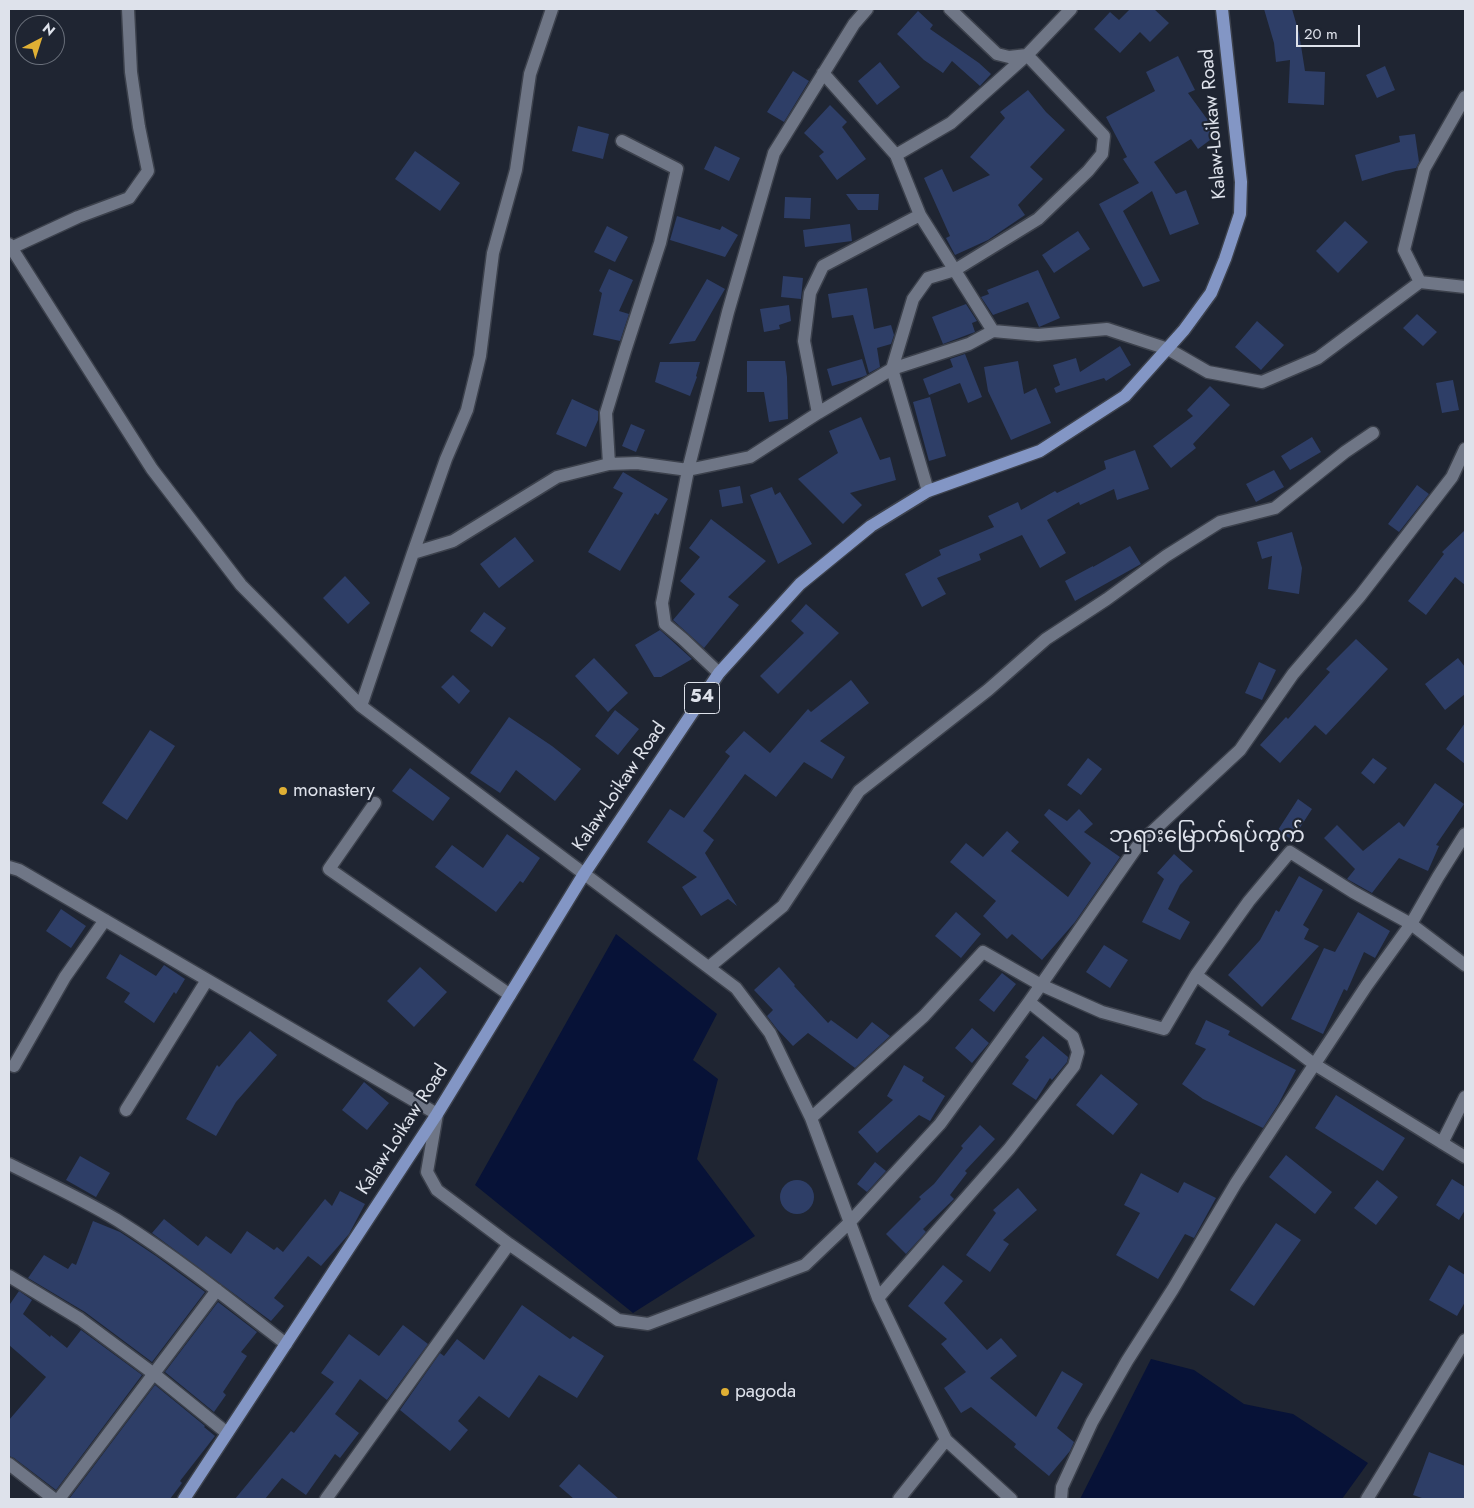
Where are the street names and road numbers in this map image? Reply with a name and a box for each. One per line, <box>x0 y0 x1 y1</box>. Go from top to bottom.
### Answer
street label: Kalaw-Loikaw Road <box>1196 48 1232 200</box>
road number: 54 <box>684 682 720 714</box>
street label: Kalaw-Loikaw Road <box>568 718 672 856</box>
street label: Kalaw-Loikaw Road <box>352 1060 454 1200</box>

